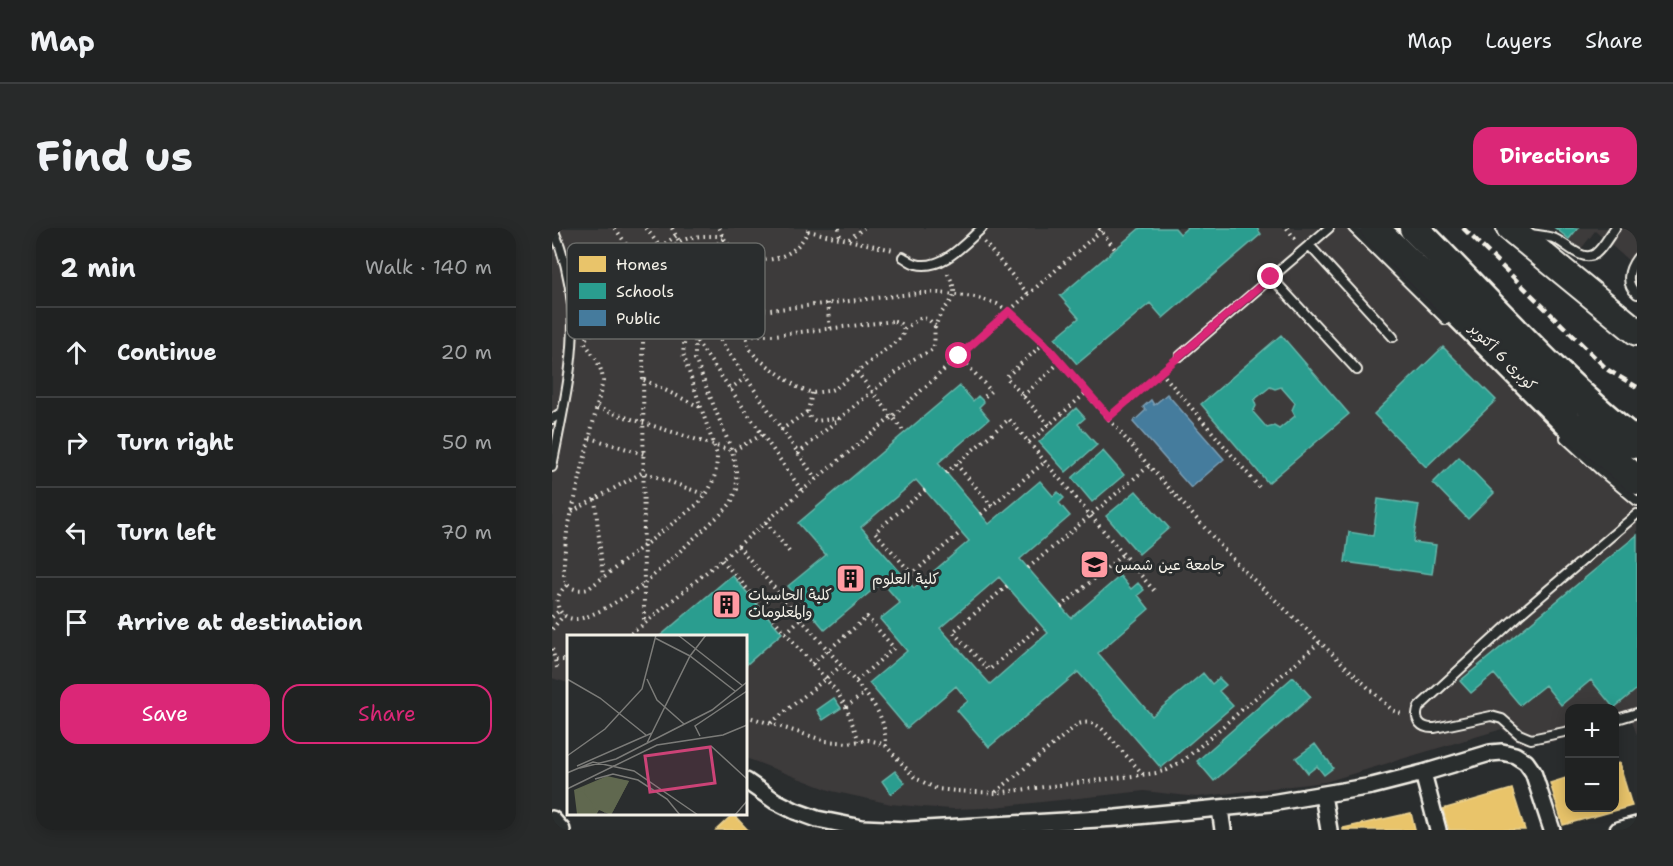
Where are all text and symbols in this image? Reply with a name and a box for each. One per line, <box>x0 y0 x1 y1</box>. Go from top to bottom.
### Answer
text: Map <box>30 22 95 60</box>
text: Map <box>1407 27 1452 55</box>
text: Layers <box>1485 27 1552 55</box>
text: Share <box>1585 27 1643 55</box>
button: Directions <box>1473 127 1637 185</box>
text: Find us <box>36 128 193 184</box>
legend <box>567 243 765 339</box>
text: 2 min <box>60 250 136 285</box>
text: Walk · 140 m <box>365 254 492 280</box>
text: Homes <box>616 254 668 275</box>
route end <box>1257 263 1283 289</box>
text: Schools <box>616 281 674 302</box>
text: Public <box>616 308 661 329</box>
street label: كوبرى 6 أكتوبر <box>1463 317 1541 395</box>
icon: ahead <box>60 336 93 369</box>
text: Continue <box>117 338 217 367</box>
text: 20 m <box>441 339 492 365</box>
route start <box>945 342 971 368</box>
icon: right <box>60 426 93 459</box>
text: Turn right <box>117 428 234 457</box>
text: 50 m <box>442 429 492 455</box>
icon: left <box>60 516 93 549</box>
text: Turn left <box>117 518 216 547</box>
text: 70 m <box>440 519 492 545</box>
school or university icon: جامعة عين شمس <box>1078 549 1110 581</box>
place label: جامعة عين شمس <box>1115 555 1225 575</box>
building icon: كلية العلوم <box>835 563 867 595</box>
place label: كلية العلوم <box>872 569 939 590</box>
place label: كلية الحاسبات والمعلومات <box>748 585 832 622</box>
building icon: كلية الحاسبات والمعلومات <box>711 588 743 620</box>
icon: arrive <box>60 606 93 639</box>
text: Arrive at destination <box>117 608 363 637</box>
inset map <box>567 635 747 815</box>
button: Save <box>60 684 270 744</box>
button: Share <box>282 684 492 744</box>
map controls <box>1565 704 1619 812</box>
button: + <box>1565 704 1619 758</box>
button: − <box>1565 758 1619 812</box>

